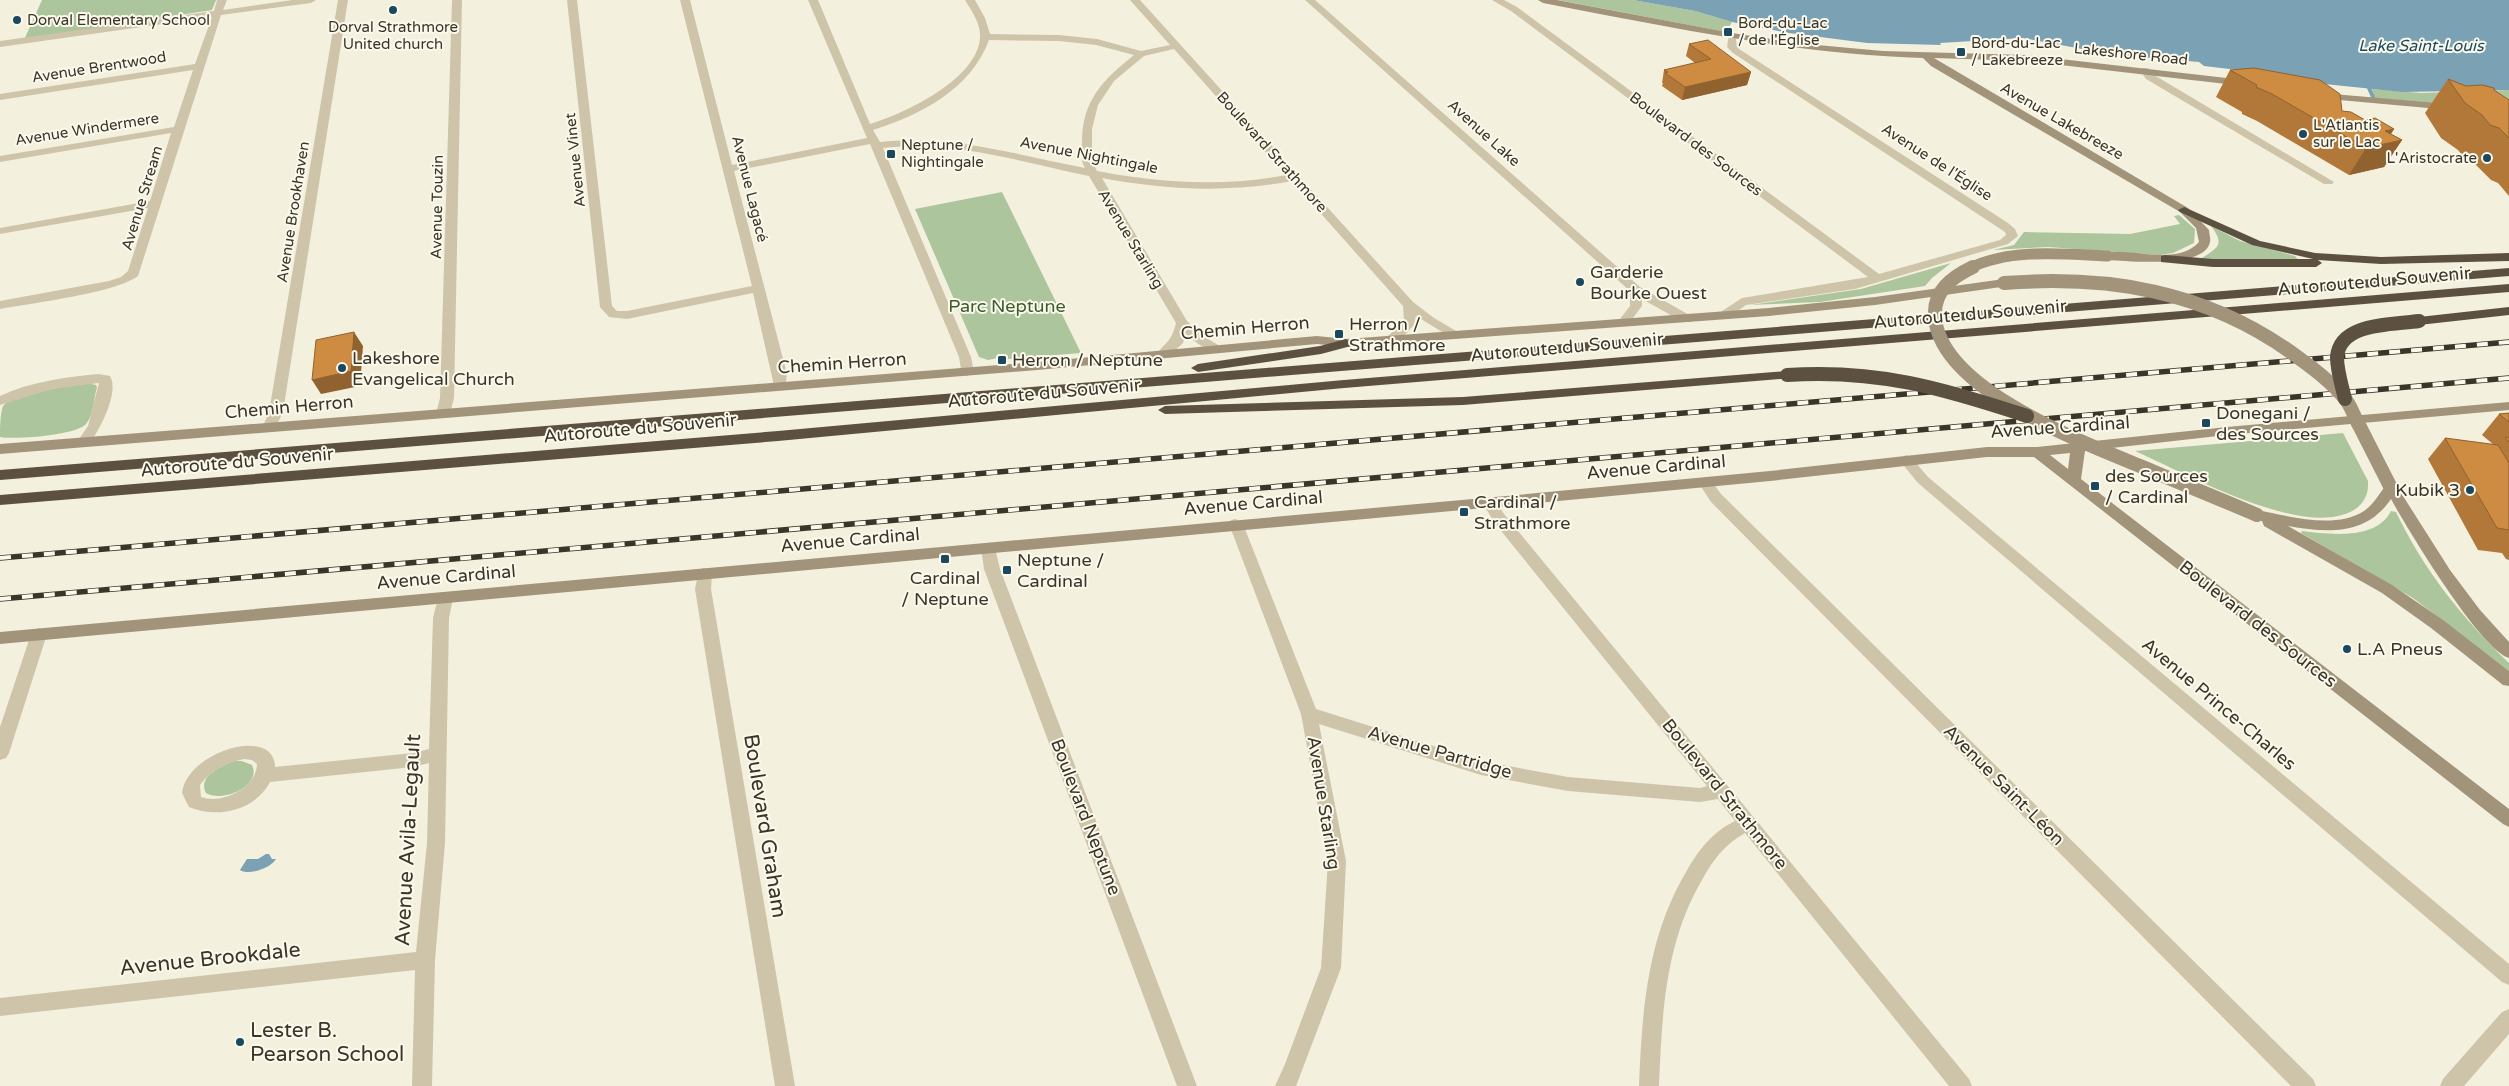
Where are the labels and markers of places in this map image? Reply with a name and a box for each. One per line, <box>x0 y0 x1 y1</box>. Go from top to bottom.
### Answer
marker: Dorval Strathmore United church <box>387 4 399 16</box>
place label: Dorval Elementary School <box>27 11 210 29</box>
marker: Dorval Elementary School <box>11 14 23 26</box>
place label: Bord-du-Lac / de l'Église <box>1738 14 1827 49</box>
place label: Dorval Strathmore United church <box>328 18 458 53</box>
marker: Bord-du-Lac / de l'Église <box>1722 26 1734 38</box>
place label: Bord-du-Lac / Lakebreeze <box>1971 34 2063 69</box>
marker: Bord-du-Lac / Lakebreeze <box>1955 46 1967 58</box>
place label: L'Atlantis sur le Lac <box>2313 116 2380 151</box>
marker: L'Atlantis sur le Lac <box>2297 128 2309 140</box>
place label: Neptune / Nightingale <box>901 136 984 171</box>
marker: Neptune / Nightingale <box>885 148 897 160</box>
place label: L'Aristocrate <box>2386 149 2477 167</box>
marker: L'Aristocrate <box>2481 152 2493 164</box>
place label: Garderie Bourke Ouest <box>1590 261 1707 304</box>
marker: Garderie Bourke Ouest <box>1574 276 1586 288</box>
place label: Herron / Strathmore <box>1349 313 1445 356</box>
marker: Herron / Strathmore <box>1333 328 1345 340</box>
place label: Lakeshore Evangelical Church <box>352 347 515 390</box>
place label: Herron / Neptune <box>1012 349 1163 371</box>
marker: Herron / Neptune <box>996 354 1008 366</box>
marker: Lakeshore Evangelical Church <box>336 362 348 374</box>
place label: Donegani / des Sources <box>2216 402 2319 445</box>
marker: Donegani / des Sources <box>2200 417 2212 429</box>
place label: des Sources / Cardinal <box>2105 465 2208 508</box>
place label: Kubik 3 <box>2395 479 2460 501</box>
marker: des Sources / Cardinal <box>2089 480 2101 492</box>
marker: Kubik 3 <box>2464 484 2476 496</box>
place label: Cardinal / Strathmore <box>1474 491 1570 534</box>
marker: Cardinal / Strathmore <box>1458 506 1470 518</box>
place label: Neptune / Cardinal <box>1017 549 1104 592</box>
marker: Cardinal / Neptune <box>939 553 951 565</box>
marker: Neptune / Cardinal <box>1001 564 1013 576</box>
place label: Cardinal / Neptune <box>901 567 989 610</box>
place label: L.A Pneus <box>2357 638 2443 660</box>
marker: L.A Pneus <box>2341 643 2353 655</box>
place label: Lester B. Pearson School <box>250 1018 404 1067</box>
marker: Lester B. Pearson School <box>234 1036 246 1048</box>

